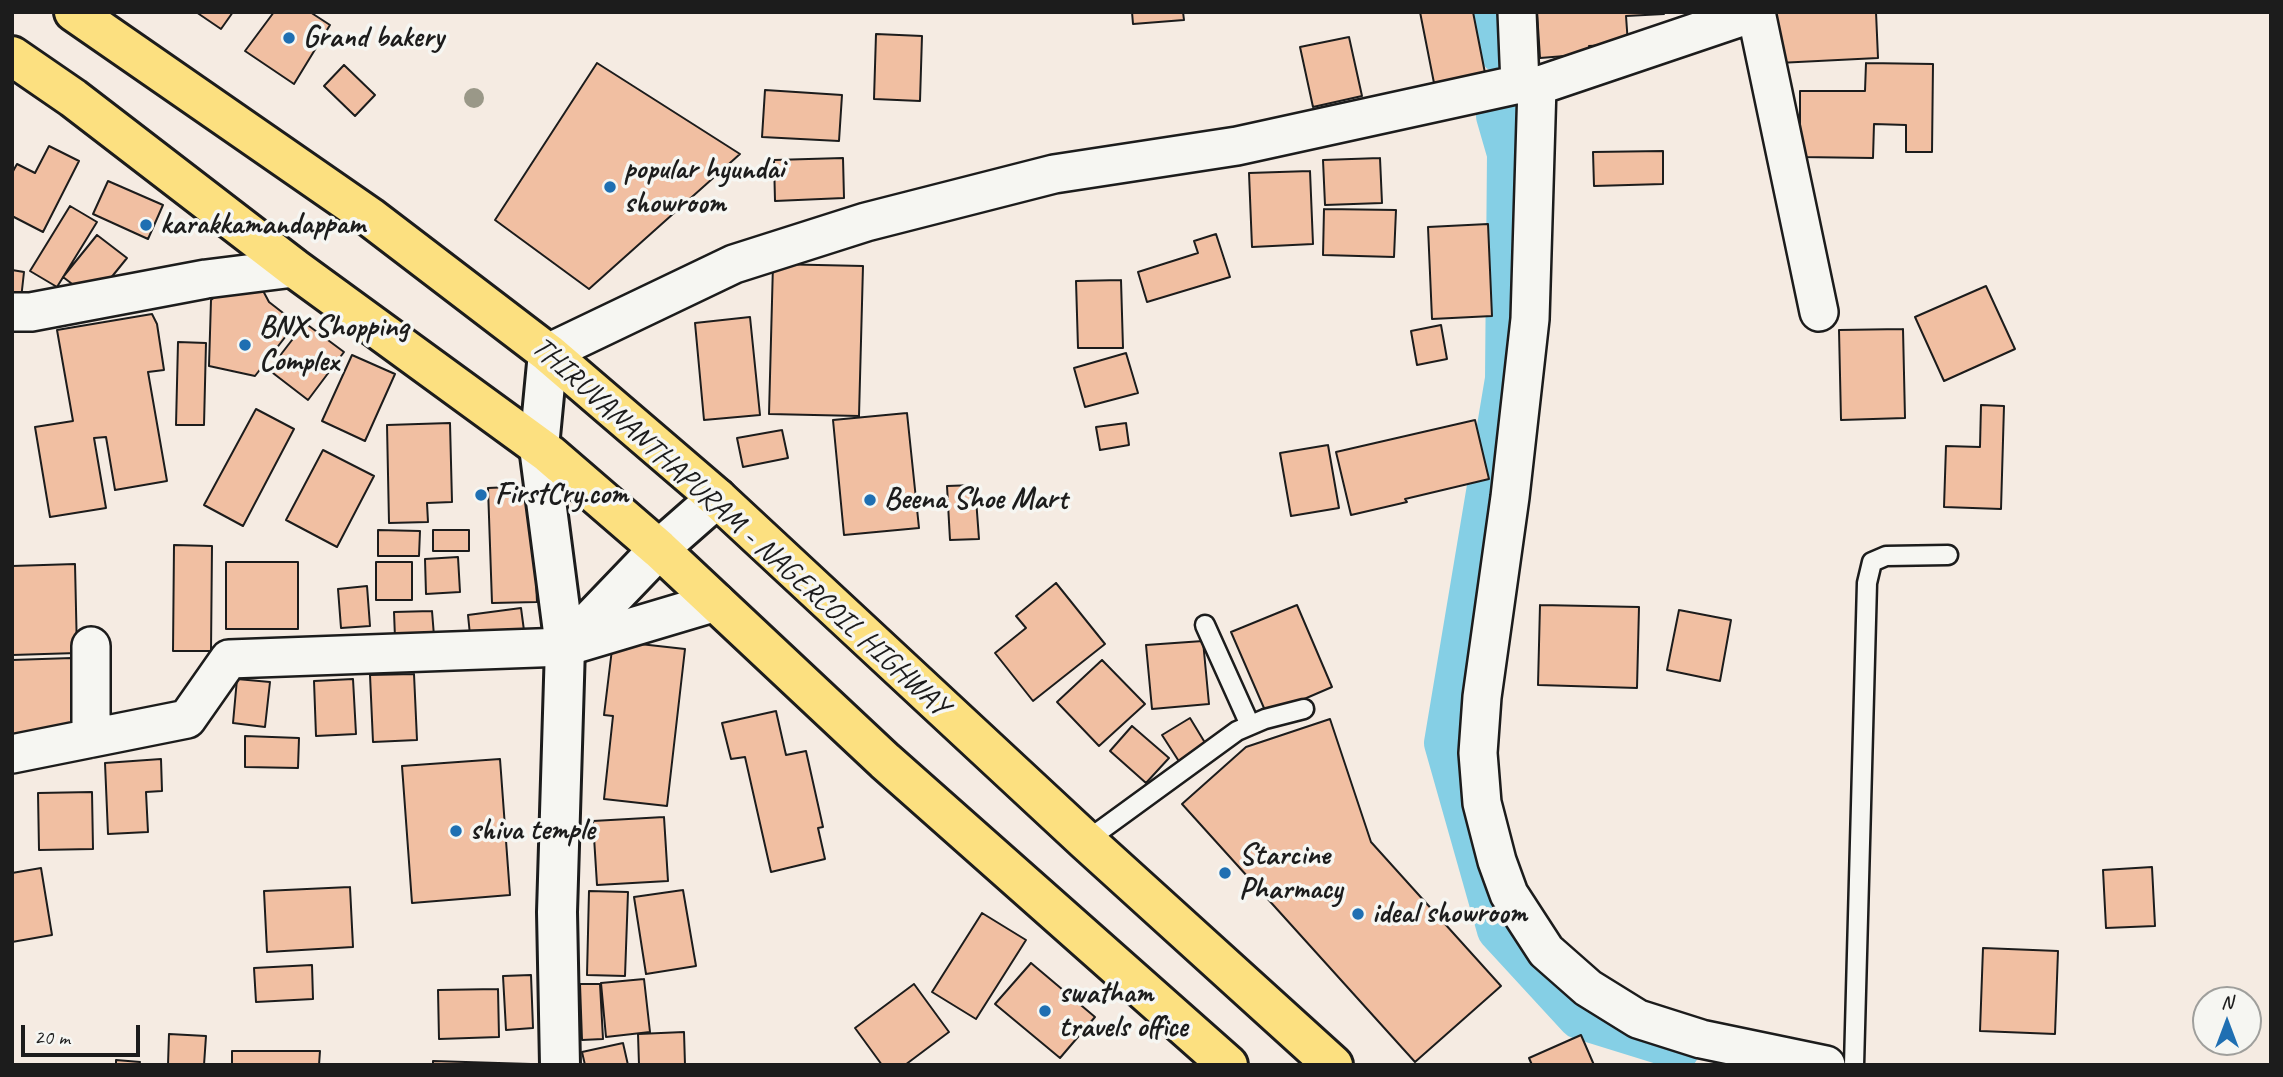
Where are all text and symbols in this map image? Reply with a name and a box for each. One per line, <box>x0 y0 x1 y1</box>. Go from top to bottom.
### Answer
place label: Grand bakery <box>303 20 444 56</box>
marker: Grand bakery <box>281 30 297 46</box>
place label: popular hyundai showroom <box>624 152 784 222</box>
marker: popular hyundai showroom <box>602 179 618 195</box>
place label: karakkamandappam <box>160 207 365 243</box>
marker: karakkamandappam <box>138 217 154 233</box>
place label: BNX Shopping Complex <box>259 310 408 380</box>
street label: THIRUVANANTHAPURAM - NAGERCOIL HIGHWAY <box>524 330 956 724</box>
marker: BNX Shopping Complex <box>237 337 253 353</box>
place label: FirstCry.com <box>495 477 628 513</box>
place label: Beena Shoe Mart <box>884 482 1067 518</box>
marker: FirstCry.com <box>473 487 489 503</box>
marker: Beena Shoe Mart <box>862 492 878 508</box>
place label: shiva temple <box>470 813 595 849</box>
marker: shiva temple <box>448 823 464 839</box>
place label: Starcine Pharmacy <box>1239 838 1342 908</box>
marker: Starcine Pharmacy <box>1217 865 1233 881</box>
place label: ideal showroom <box>1372 896 1527 932</box>
marker: ideal showroom <box>1350 906 1366 922</box>
place label: swatham travels office <box>1059 976 1188 1046</box>
north arrow <box>2192 986 2262 1056</box>
text: N <box>2221 990 2233 1014</box>
marker: swatham travels office <box>1037 1003 1053 1019</box>
scale bar <box>24 1010 144 1054</box>
text: 20 m <box>34 1024 70 1050</box>

